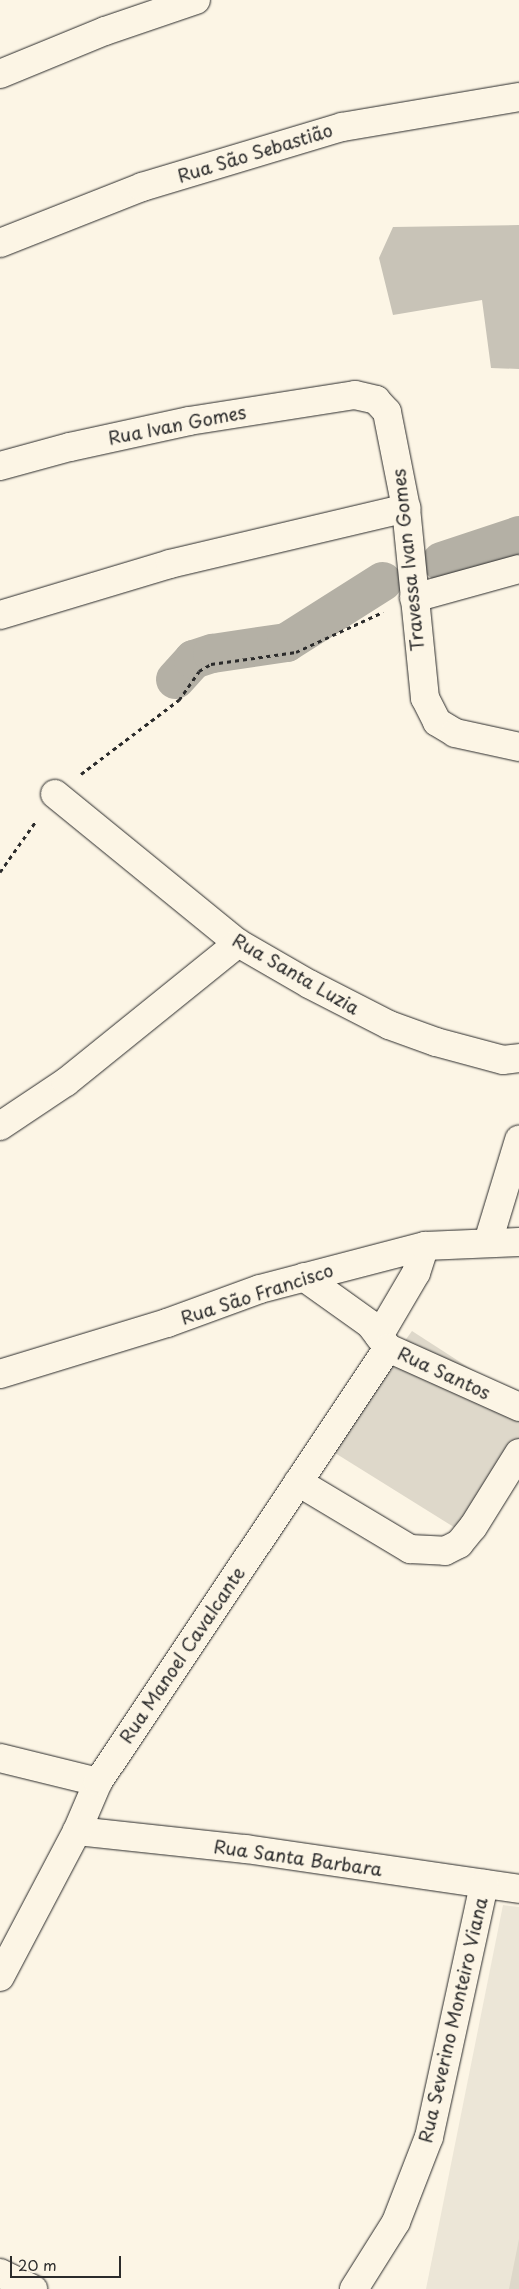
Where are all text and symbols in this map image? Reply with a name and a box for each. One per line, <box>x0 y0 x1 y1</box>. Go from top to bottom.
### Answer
street label: Rua São Sebastião <box>175 119 335 187</box>
street label: Rua Ivan Gomes <box>106 401 248 449</box>
street label: Travessa Ivan Gomes <box>388 468 428 652</box>
street label: Rua Santa Luzia <box>229 929 363 1019</box>
street label: Rua São Francisco <box>177 1259 337 1329</box>
street label: Rua Santos <box>395 1342 493 1404</box>
street label: Rua Manoel Cavalcante <box>115 1562 249 1748</box>
street label: Rua Santa Barbara <box>212 1835 384 1881</box>
street label: Rua Severino Monteiro Viana <box>414 1894 492 2146</box>
scale bar <box>12 2246 124 2278</box>
text: 20 m <box>18 2253 57 2276</box>

